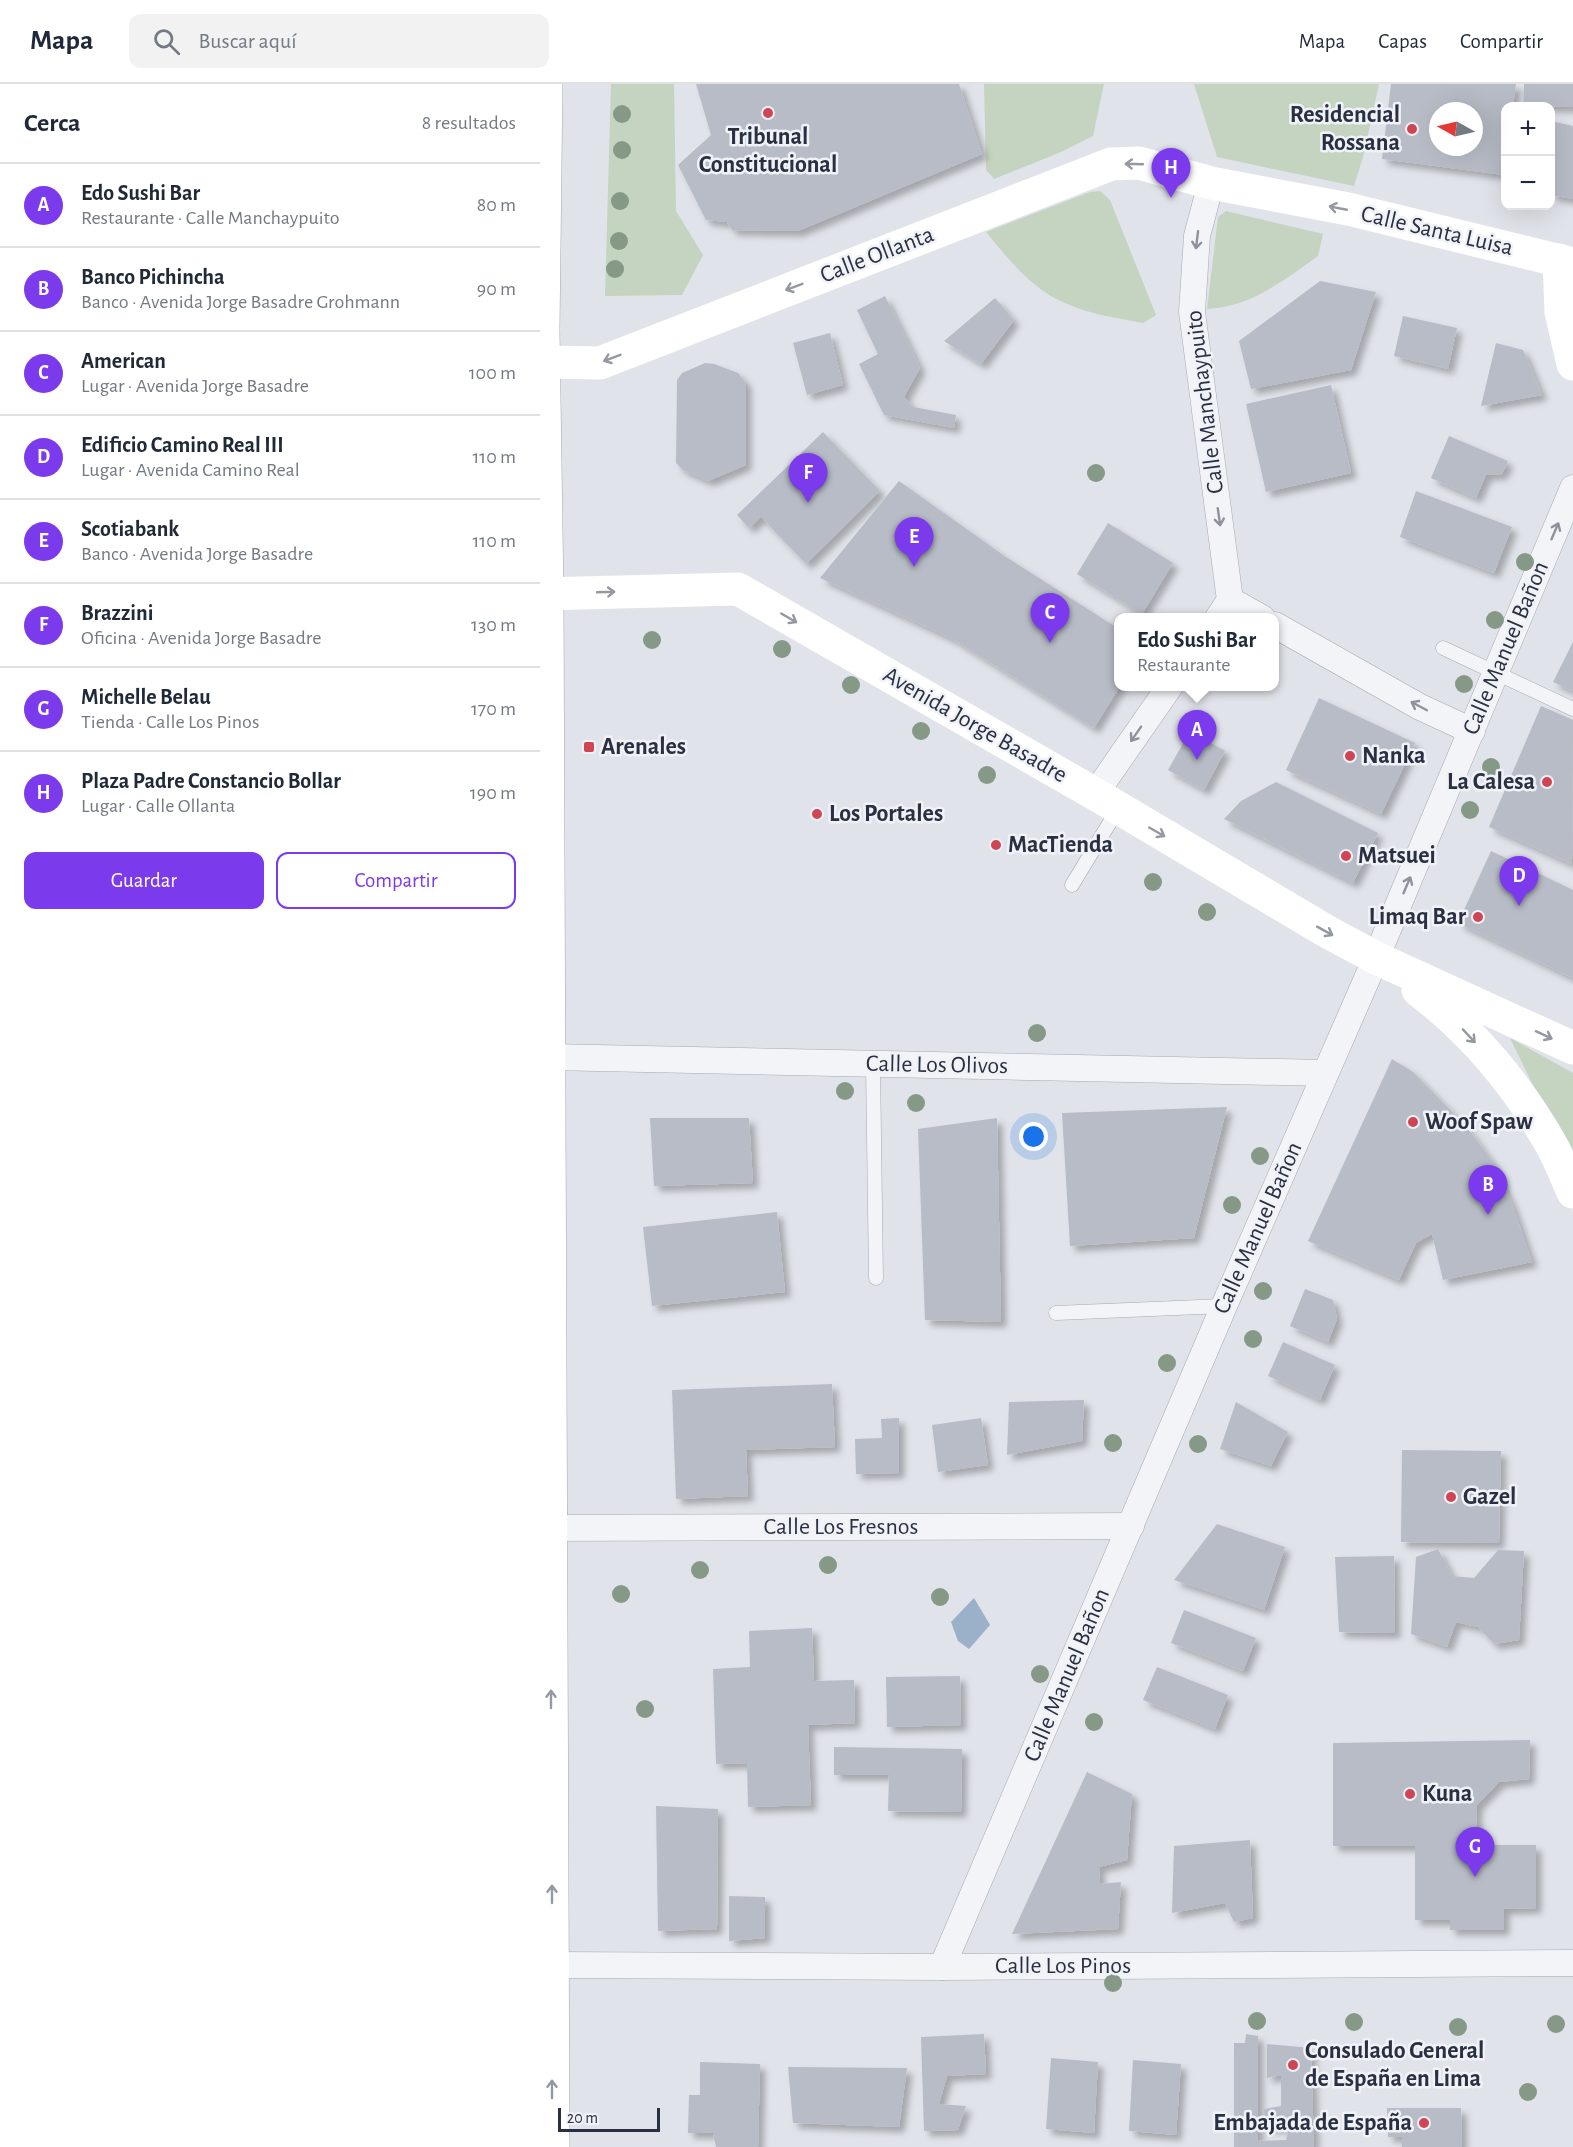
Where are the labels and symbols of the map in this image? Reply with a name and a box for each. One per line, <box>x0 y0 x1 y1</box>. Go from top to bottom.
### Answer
north arrow <box>1429 102 1483 156</box>
place label: Residencial Rossana <box>1290 103 1400 155</box>
marker: Tribunal Constitucional <box>761 106 775 120</box>
marker: Residencial Rossana <box>1405 122 1419 136</box>
place label: Tribunal Constitucional <box>699 125 837 177</box>
pin: H <box>1152 148 1190 198</box>
one-way arrow <box>1125 158 1144 170</box>
one-way arrow <box>1329 202 1349 213</box>
street label: Calle Santa Luisa <box>1359 202 1515 260</box>
street label: Calle Ollanta <box>817 222 937 288</box>
one-way arrow <box>1192 230 1203 250</box>
one-way arrow <box>785 282 804 293</box>
street label: Calle Manchaypuito <box>1182 309 1228 495</box>
one-way arrow <box>604 353 622 364</box>
pin: F <box>788 454 828 503</box>
one-way arrow <box>1214 507 1225 527</box>
pin: E <box>894 518 934 567</box>
one-way arrow <box>1550 522 1561 540</box>
street label: Calle Manuel Bañon <box>1459 558 1553 738</box>
one-way arrow <box>595 587 615 598</box>
pin: C <box>1030 594 1070 643</box>
one-way arrow <box>780 612 797 624</box>
street label: Avenida Jorge Basadre <box>879 663 1071 787</box>
one-way arrow <box>1410 699 1428 711</box>
pin: A <box>1178 710 1216 760</box>
one-way arrow <box>1130 726 1142 742</box>
place label: Arenales <box>601 735 686 759</box>
marker: Arenales <box>582 740 596 754</box>
place label: Nanka <box>1362 744 1425 768</box>
marker: Nanka <box>1343 749 1357 763</box>
place label: La Calesa <box>1447 770 1535 794</box>
marker: La Calesa <box>1540 775 1554 789</box>
place label: Los Portales <box>829 802 943 826</box>
marker: Los Portales <box>810 807 824 821</box>
one-way arrow <box>1148 826 1165 838</box>
place label: MacTienda <box>1008 833 1113 857</box>
marker: MacTienda <box>989 838 1003 852</box>
place label: Matsuei <box>1358 844 1436 868</box>
marker: Matsuei <box>1339 849 1353 863</box>
pin: D <box>1500 856 1538 906</box>
one-way arrow <box>1402 876 1413 894</box>
place label: Limaq Bar <box>1369 905 1467 929</box>
marker: Limaq Bar <box>1471 910 1485 924</box>
one-way arrow <box>1316 926 1334 937</box>
one-way arrow <box>1462 1028 1476 1043</box>
one-way arrow <box>1534 1029 1552 1041</box>
street label: Calle Los Olivos <box>866 1052 1008 1078</box>
place label: Woof Spaw <box>1425 1110 1533 1134</box>
marker: Woof Spaw <box>1406 1115 1420 1129</box>
your location <box>1019 1122 1048 1151</box>
street label: Calle Manuel Bañon <box>1209 1138 1307 1318</box>
pin: B <box>1468 1166 1508 1215</box>
place label: Gazel <box>1463 1485 1516 1509</box>
marker: Gazel <box>1444 1490 1458 1504</box>
street label: Calle Los Fresnos <box>764 1515 918 1539</box>
street label: Calle Manuel Bañon <box>1020 1585 1114 1765</box>
one-way arrow <box>545 1689 557 1709</box>
place label: Kuna <box>1422 1782 1472 1806</box>
marker: Kuna <box>1403 1787 1417 1801</box>
pin: G <box>1456 1828 1494 1877</box>
one-way arrow <box>546 1884 558 1904</box>
street label: Calle Los Pinos <box>995 1954 1131 1978</box>
place label: Consulado General de España en Lima <box>1305 2039 1484 2091</box>
marker: Consulado General de España en Lima <box>1286 2058 1300 2072</box>
one-way arrow <box>546 2079 558 2099</box>
scale bar <box>558 2105 660 2132</box>
place label: Embajada de España <box>1213 2111 1412 2135</box>
marker: Embajada de España <box>1417 2116 1431 2130</box>

